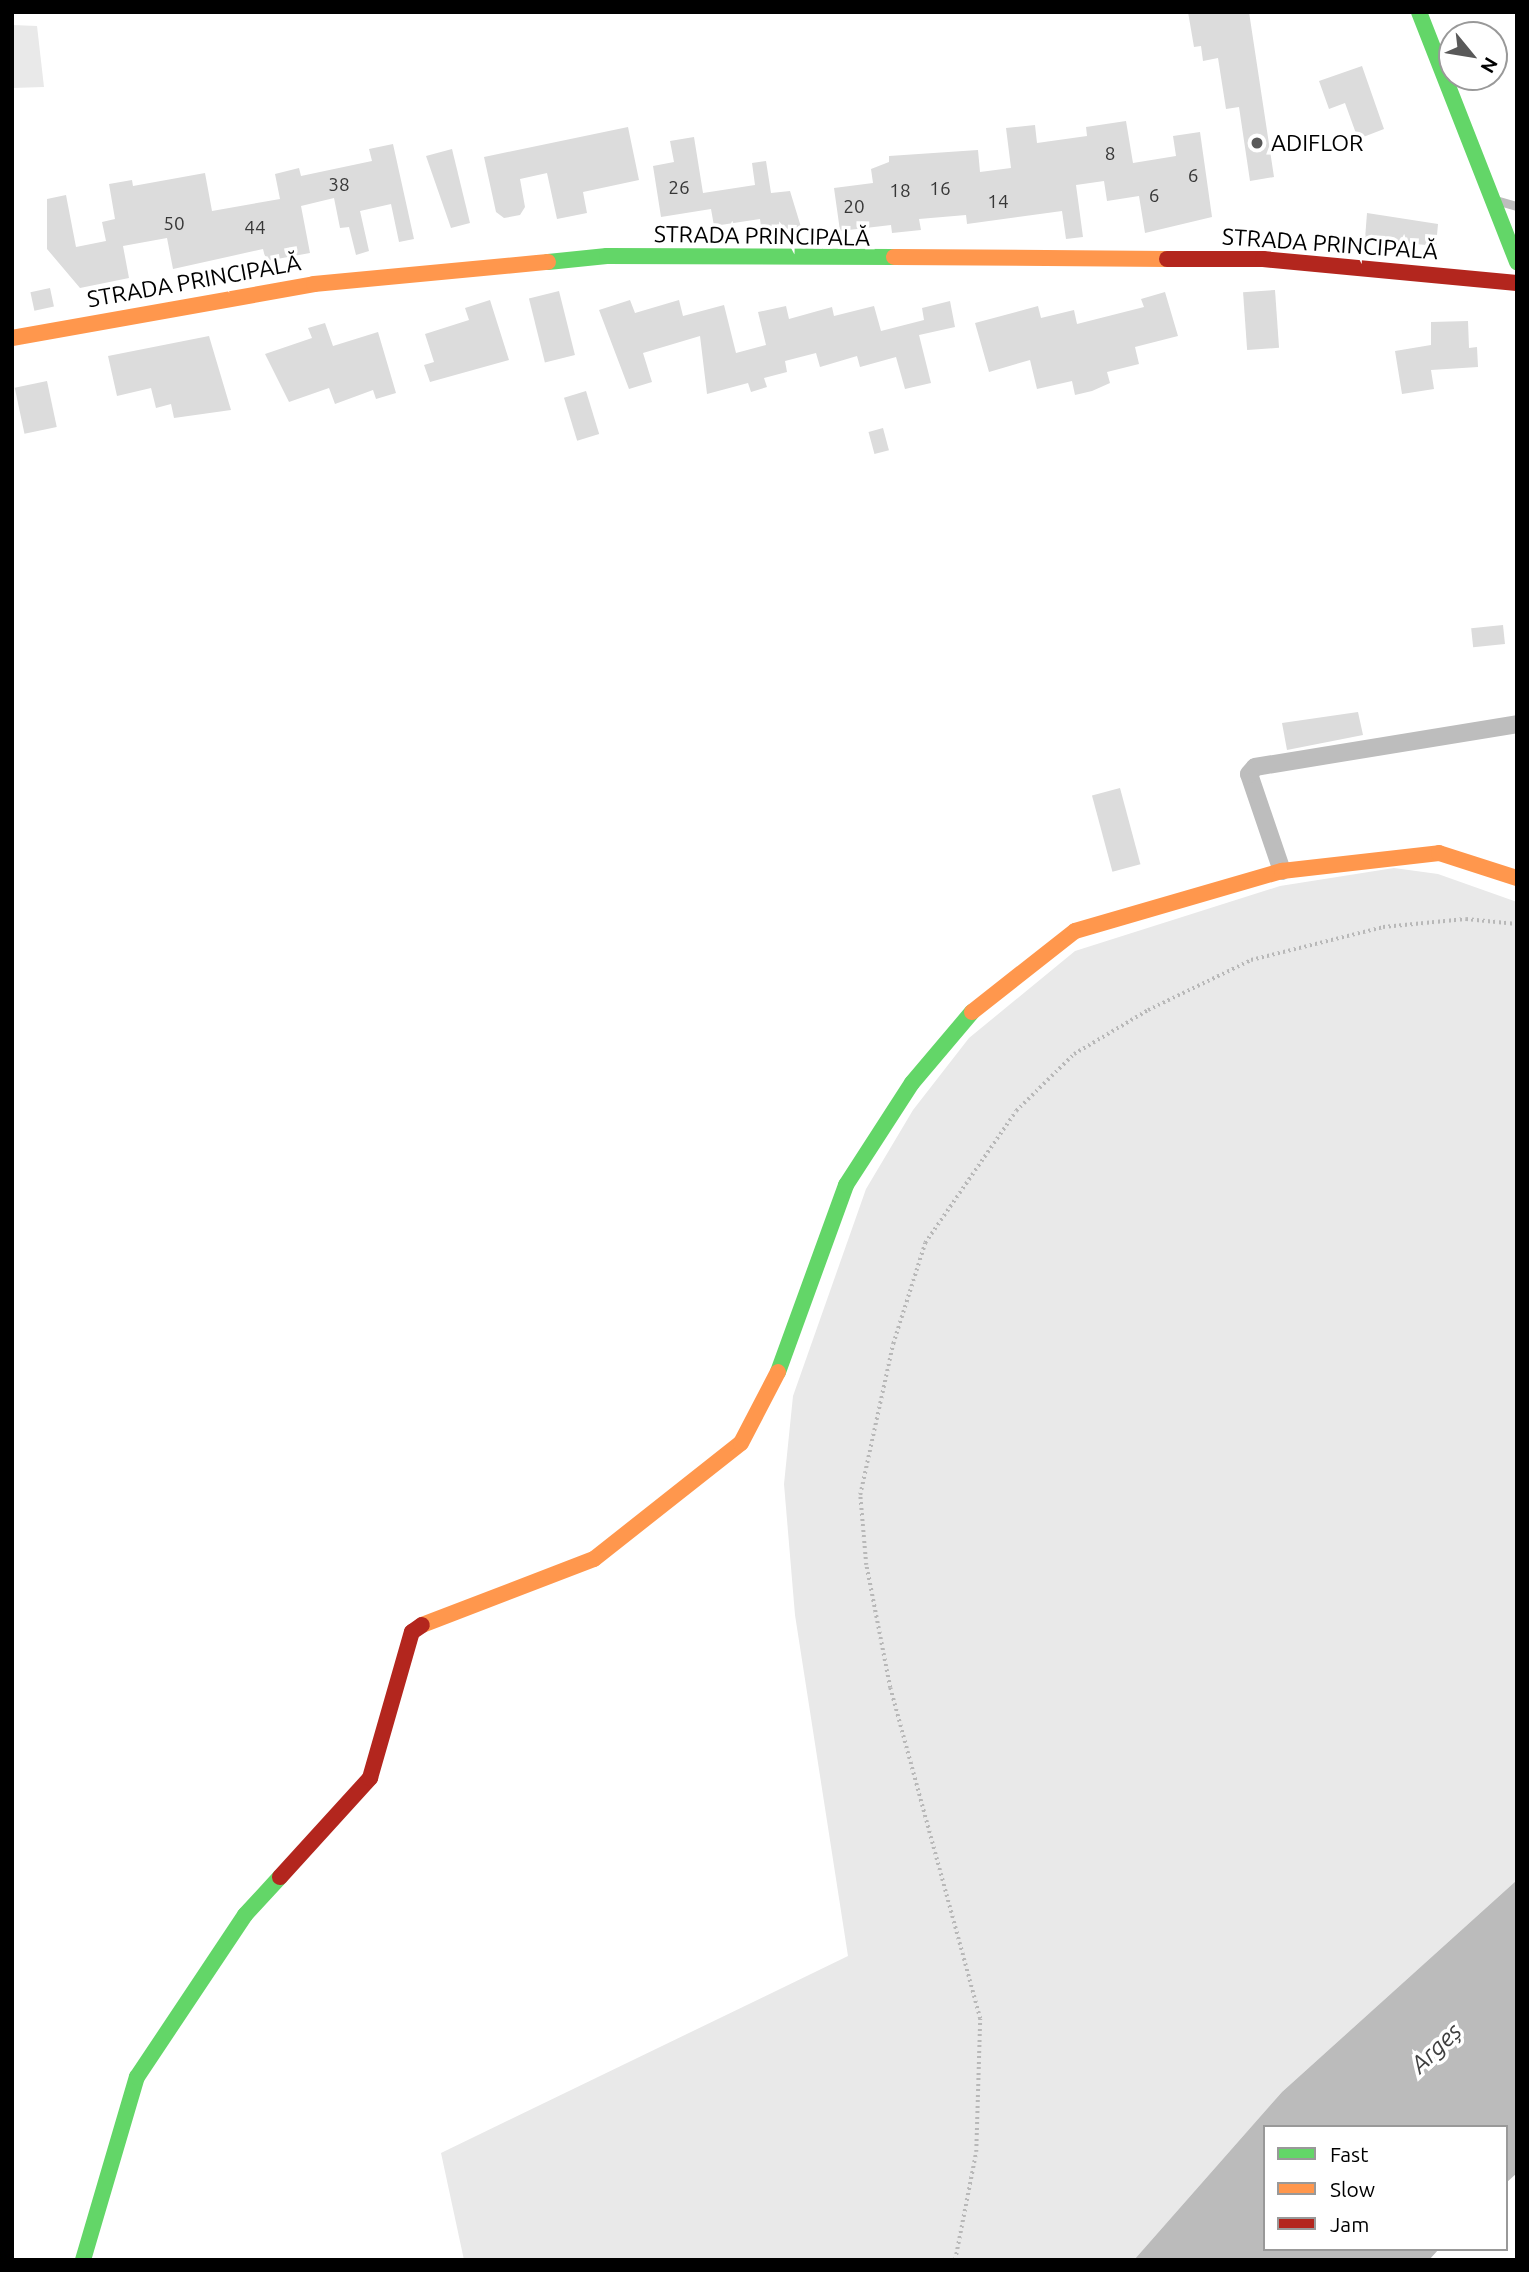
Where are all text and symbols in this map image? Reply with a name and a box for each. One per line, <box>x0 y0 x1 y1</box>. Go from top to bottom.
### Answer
north arrow <box>1438 21 1508 91</box>
text: N <box>1476 54 1503 77</box>
place label: ADIFLOR <box>1271 129 1363 157</box>
marker: ADIFLOR <box>1249 135 1265 151</box>
house number: 8 <box>1105 143 1115 165</box>
house number: 6 <box>1188 165 1198 187</box>
house number: 38 <box>328 174 350 196</box>
house number: 26 <box>668 177 690 199</box>
house number: 16 <box>929 178 951 200</box>
house number: 18 <box>889 180 911 202</box>
house number: 6 <box>1149 185 1159 207</box>
house number: 14 <box>987 191 1009 213</box>
house number: 20 <box>843 196 865 218</box>
house number: 50 <box>163 213 185 235</box>
house number: 44 <box>244 217 266 239</box>
street label: STRADA PRINCIPALĂ <box>654 220 870 252</box>
street label: STRADA PRINCIPALĂ <box>1221 223 1439 265</box>
street label: STRADA PRINCIPALĂ <box>85 249 303 313</box>
water label: Argeș <box>1405 2017 1467 2079</box>
legend <box>1263 2125 1508 2251</box>
text: Fast <box>1330 2142 1368 2166</box>
text: Slow <box>1330 2177 1375 2201</box>
text: Jam <box>1330 2212 1369 2236</box>

